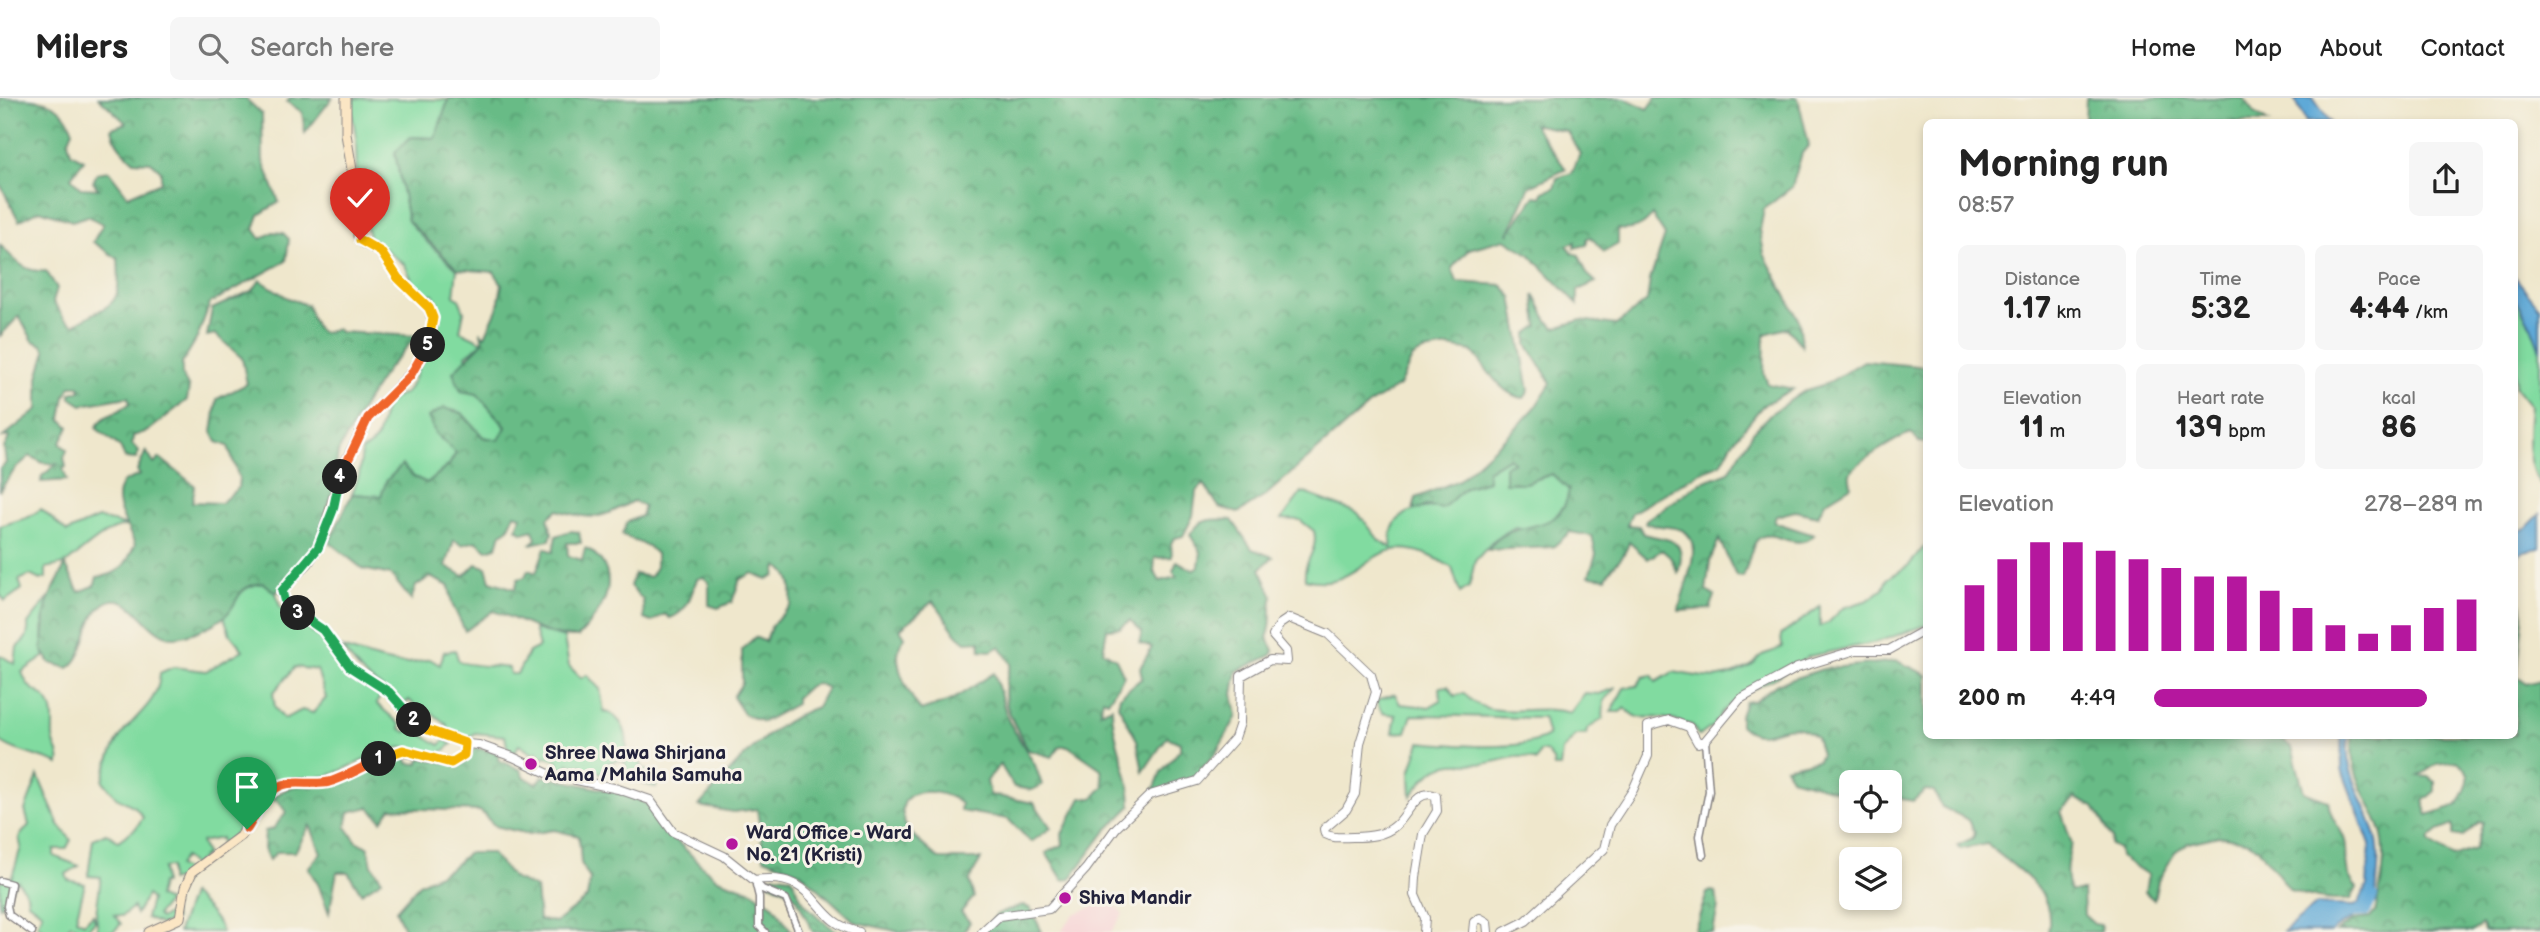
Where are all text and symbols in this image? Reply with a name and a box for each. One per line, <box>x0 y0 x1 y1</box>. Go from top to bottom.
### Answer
search box <box>170 17 660 80</box>
text: Milers <box>35 28 128 68</box>
icon: search <box>194 29 232 67</box>
text: Search here <box>250 33 394 64</box>
text: Home <box>2131 34 2196 63</box>
text: Map <box>2234 34 2282 63</box>
text: About <box>2320 34 2382 63</box>
text: Contact <box>2420 34 2505 63</box>
text: Morning run <box>1958 142 2169 187</box>
button: share <box>2409 142 2483 216</box>
pin <box>330 168 390 240</box>
icon: check <box>341 179 379 217</box>
text: 08:57 <box>1958 191 2014 219</box>
text: Distance <box>2004 268 2080 291</box>
text: Time <box>2199 268 2242 291</box>
text: Pace <box>2377 268 2420 291</box>
text: 1.17 <box>2003 291 2051 327</box>
text: 5:32 <box>2190 291 2250 327</box>
text: 4:44 <box>2349 291 2410 327</box>
text: km <box>2051 301 2081 324</box>
text: /km <box>2410 301 2448 324</box>
pin: 5 <box>410 328 446 362</box>
text: 5 <box>422 333 433 356</box>
text: Elevation <box>2003 387 2082 410</box>
text: Heart rate <box>2177 387 2264 410</box>
text: kcal <box>2382 387 2416 410</box>
text: 11 <box>2019 410 2044 446</box>
text: 139 <box>2175 410 2223 446</box>
text: 86 <box>2381 410 2417 446</box>
text: m <box>2044 420 2065 443</box>
text: bpm <box>2223 420 2266 443</box>
pin: 4 <box>322 460 358 494</box>
text: 4 <box>334 465 345 488</box>
text: Elevation <box>1958 490 2054 518</box>
text: 278–289 m <box>2364 490 2483 518</box>
pin: 3 <box>280 596 316 630</box>
text: 3 <box>292 601 303 624</box>
text: 200 m <box>1958 684 2026 712</box>
text: 4:49 <box>2070 684 2116 712</box>
pin: 2 <box>396 702 432 738</box>
text: 2 <box>408 708 419 731</box>
pin: 1 <box>362 742 396 776</box>
place label: Shree Nawa Shirjana Aama /Mahila Samuha <box>544 742 742 787</box>
text: 1 <box>375 747 383 770</box>
marker: Shree Nawa Shirjana Aama /Mahila Samuha <box>523 756 539 772</box>
pin <box>217 757 277 829</box>
icon: arrive <box>228 768 266 806</box>
map controls <box>1839 770 1902 910</box>
button: locate <box>1839 770 1902 833</box>
place label: Ward Office - Ward No. 21 (Kristi) <box>746 822 912 867</box>
marker: Ward Office - Ward No. 21 (Kristi) <box>724 836 740 852</box>
button: layers <box>1839 847 1902 910</box>
place label: Shiva Mandir <box>1079 887 1192 910</box>
marker: Shiva Mandir <box>1057 890 1073 906</box>

